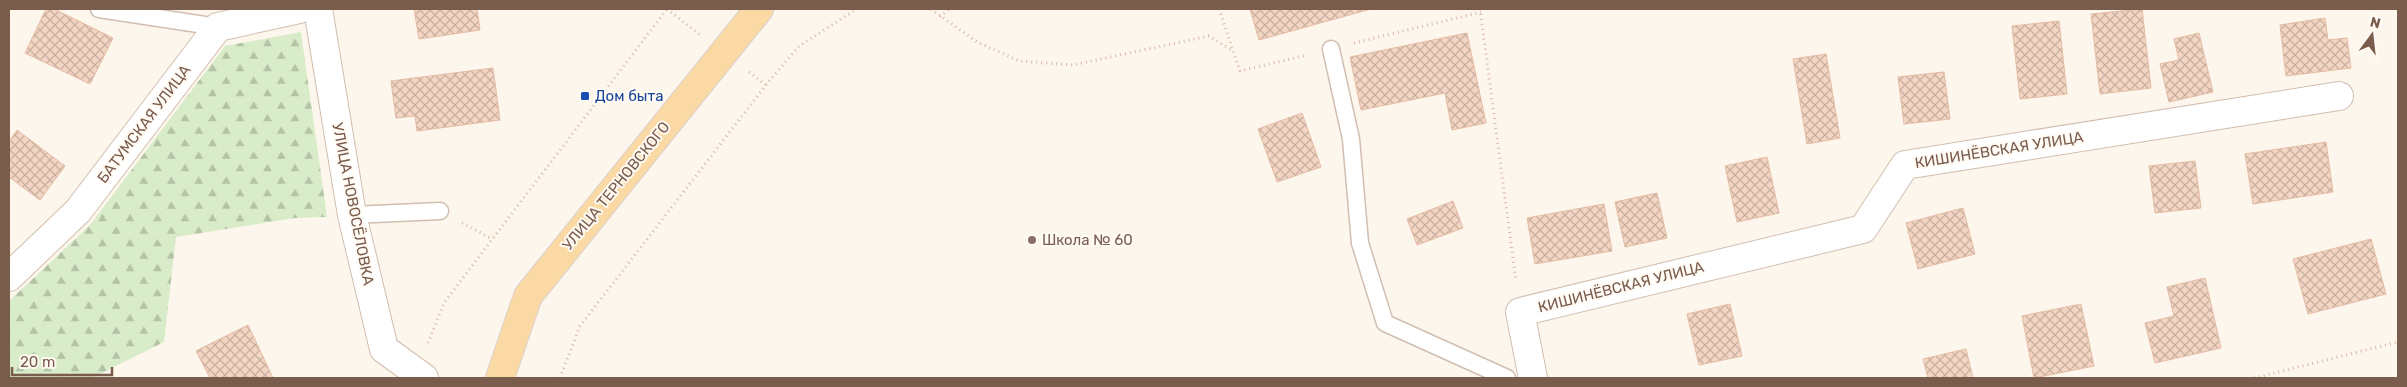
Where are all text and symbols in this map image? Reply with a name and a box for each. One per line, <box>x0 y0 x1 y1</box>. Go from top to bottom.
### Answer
north arrow <box>2347 10 2397 60</box>
text: N <box>2368 13 2382 32</box>
street label: БАТУМСКАЯ УЛИЦА <box>94 61 194 187</box>
place label: Дом быта <box>595 87 663 105</box>
marker: Дом быта <box>579 90 591 102</box>
street label: УЛИЦА ТЕРНОВСКОГО <box>559 118 673 254</box>
street label: УЛИЦА НОВОСЁЛОВКА <box>328 121 378 287</box>
street label: КИШИНЁВСКАЯ УЛИЦА <box>1913 128 2085 172</box>
place label: Школа № 60 <box>1042 231 1133 249</box>
marker: Школа № 60 <box>1026 234 1038 246</box>
street label: КИШИНЁВСКАЯ УЛИЦА <box>1536 258 1706 316</box>
scale bar <box>12 344 112 376</box>
text: 20 m <box>20 353 55 371</box>

